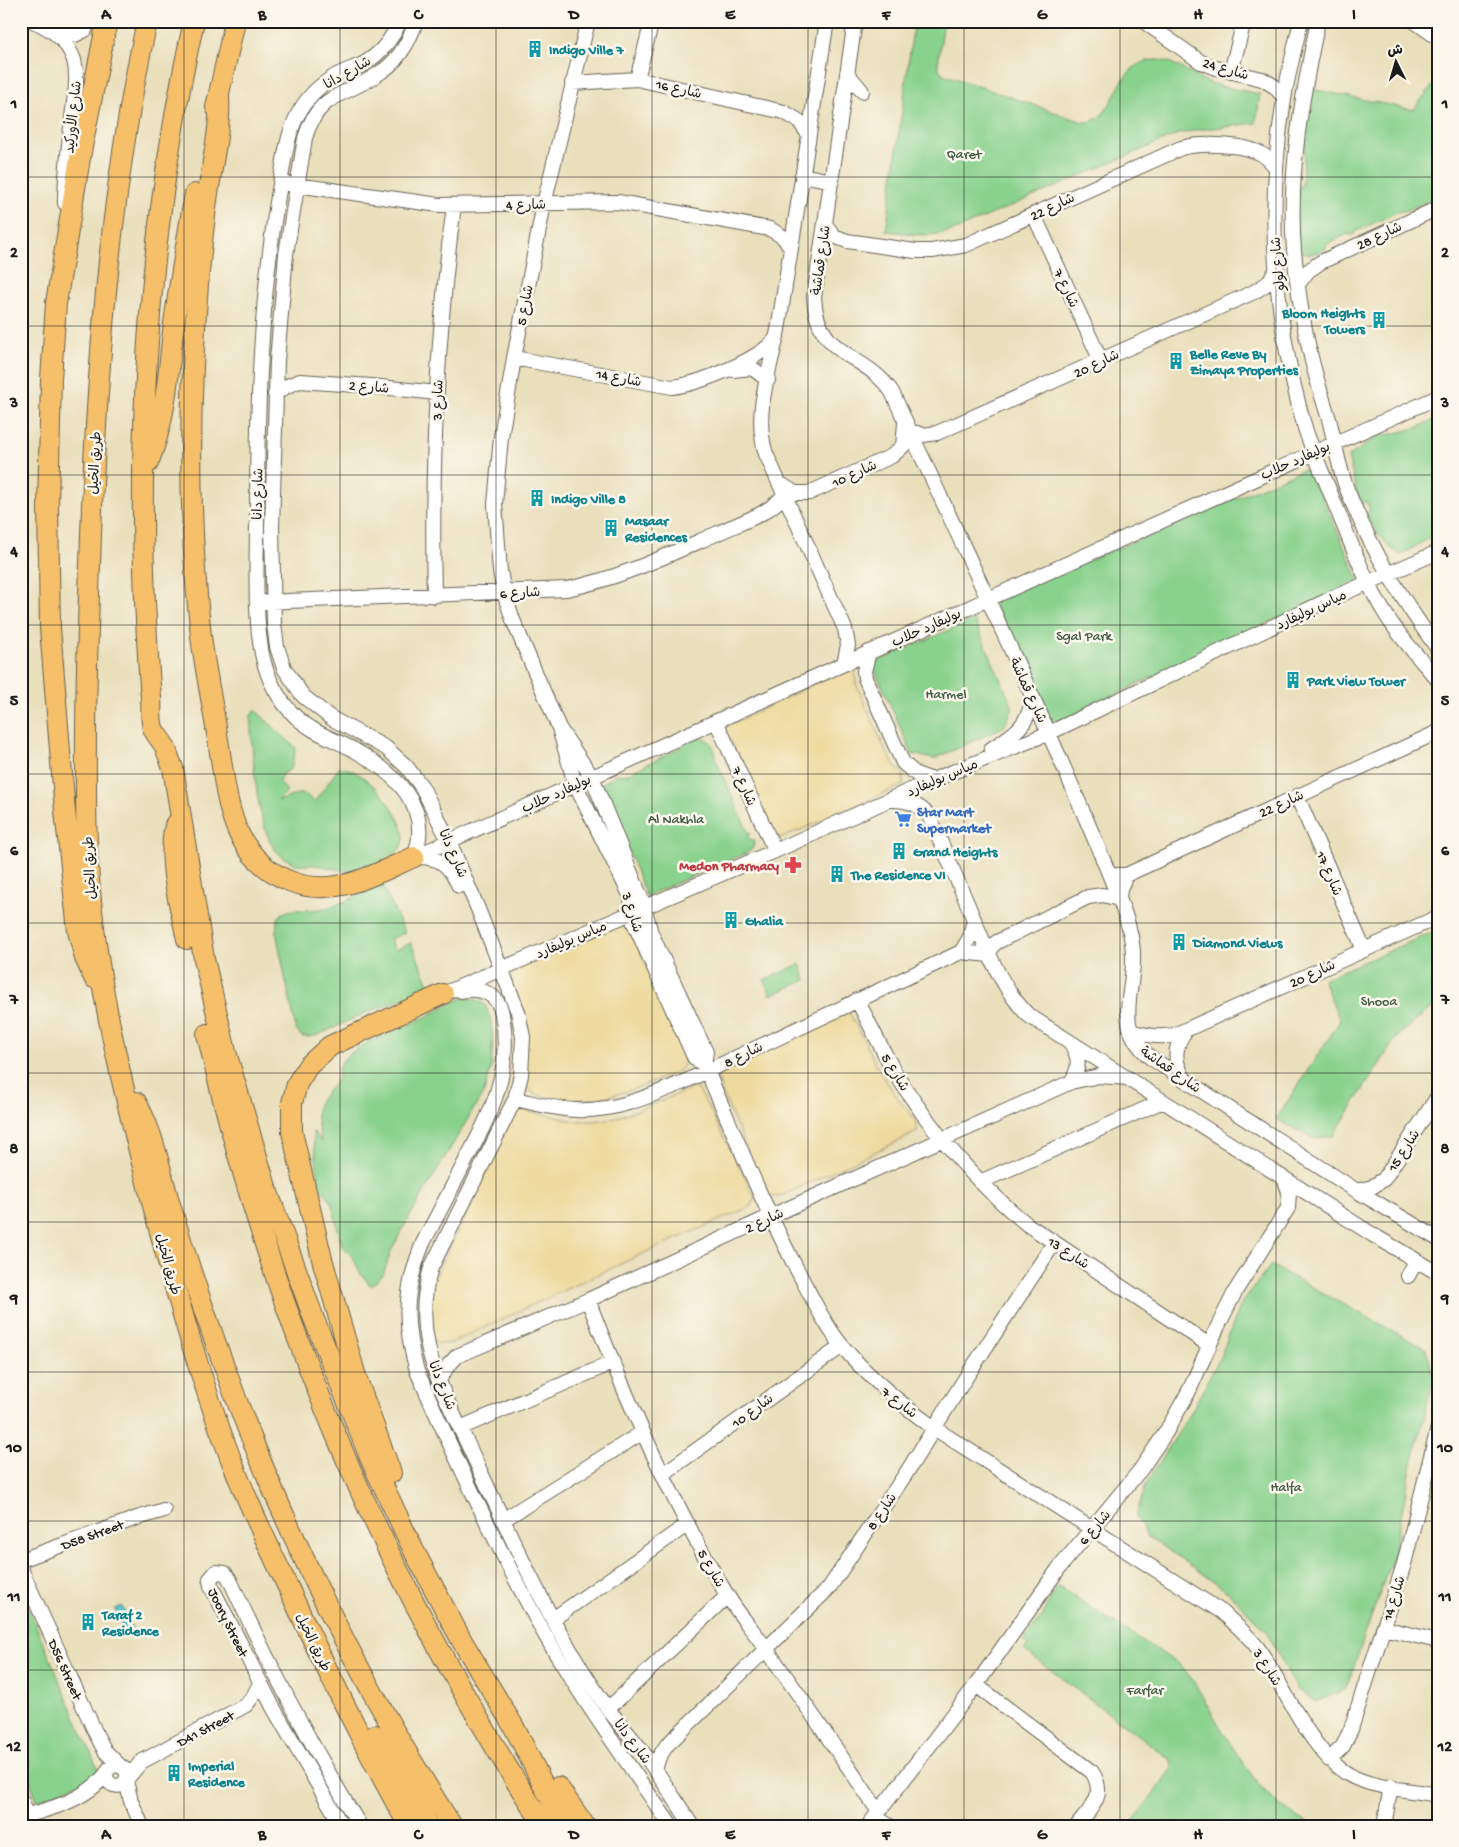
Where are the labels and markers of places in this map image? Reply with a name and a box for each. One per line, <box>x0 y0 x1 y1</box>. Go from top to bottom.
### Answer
building icon: Indigo Ville 7 <box>525 39 545 59</box>
place label: Indigo Ville 7 <box>549 43 624 60</box>
place label: Bloom Heights Towers <box>1281 306 1366 339</box>
building icon: Bloom Heights Towers <box>1369 310 1389 330</box>
place label: Belle Reve By Zimaya Properties <box>1189 347 1299 380</box>
building icon: Belle Reve By Zimaya Properties <box>1166 351 1186 371</box>
building icon: Indigo Ville 8 <box>527 488 547 508</box>
place label: Indigo Ville 8 <box>551 492 626 509</box>
place label: Masaar Residences <box>624 514 688 547</box>
building icon: Masaar Residences <box>601 518 621 538</box>
building icon: Park View Tower <box>1283 670 1303 690</box>
place label: Park View Tower <box>1306 674 1407 691</box>
place label: Star Mart Supermarket <box>917 805 992 838</box>
supermarket icon: Star Mart Supermarket <box>893 809 913 829</box>
building icon: Grand Heights <box>889 841 909 861</box>
place label: Grand Heights <box>913 845 998 862</box>
pharmacy icon: Medon Pharmacy <box>783 855 803 875</box>
place label: Medon Pharmacy <box>679 859 779 876</box>
building icon: The Residence VI <box>827 864 847 884</box>
place label: The Residence VI <box>850 868 946 885</box>
building icon: Ghalia <box>721 910 741 930</box>
place label: Ghalia <box>745 914 784 931</box>
building icon: Diamond Views <box>1169 932 1189 952</box>
place label: Diamond Views <box>1191 936 1283 953</box>
place label: Taraf 2 Residence <box>101 1608 160 1641</box>
building icon: Taraf 2 Residence <box>78 1612 98 1632</box>
place label: Imperial Residence <box>187 1759 246 1792</box>
building icon: Imperial Residence <box>164 1763 184 1783</box>

